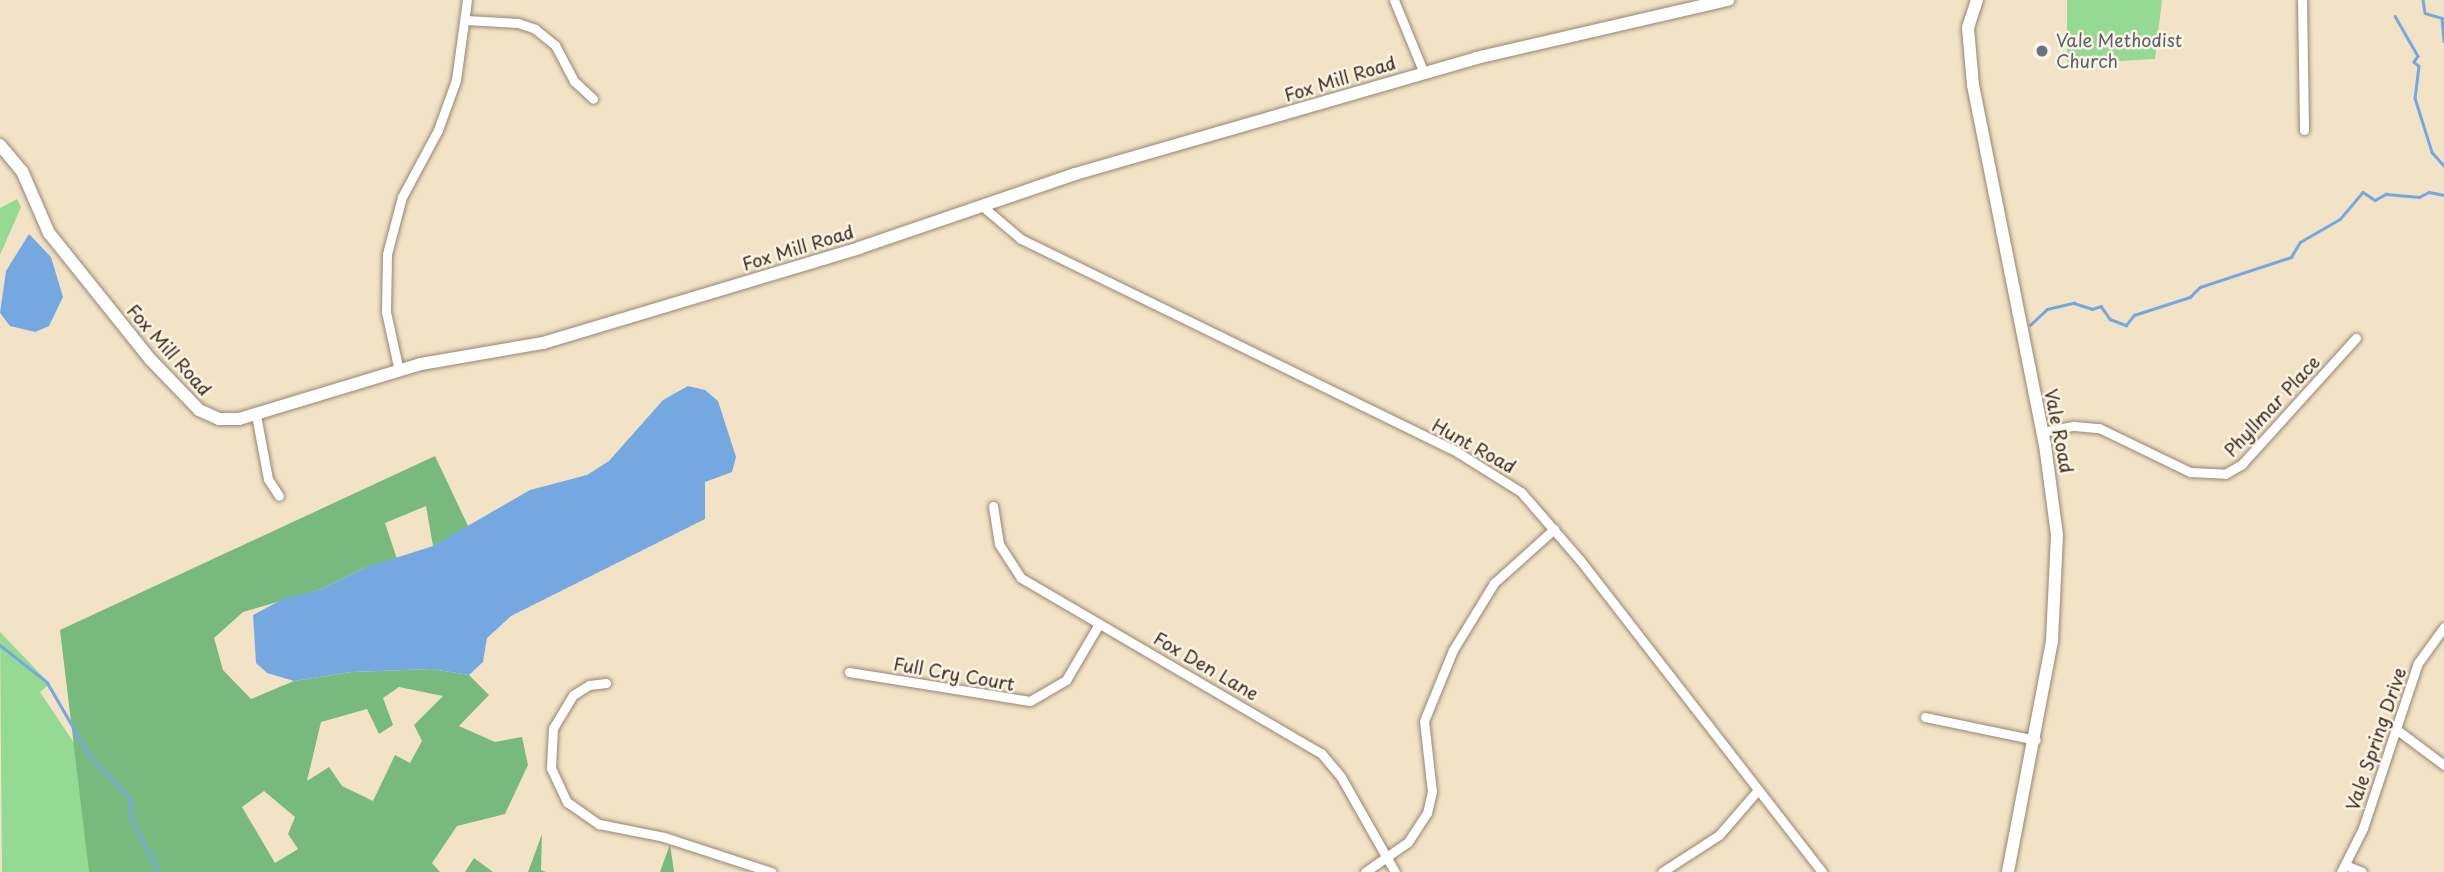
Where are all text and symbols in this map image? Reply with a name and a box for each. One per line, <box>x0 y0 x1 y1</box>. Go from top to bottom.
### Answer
place label: Vale Methodist Church <box>2056 30 2184 72</box>
marker: Vale Methodist Church <box>2034 43 2050 59</box>
street label: Fox Mill Road <box>1281 52 1399 106</box>
street label: Fox Mill Road <box>739 221 857 275</box>
street label: Fox Mill Road <box>122 299 216 401</box>
street label: Phyllmar Place <box>2220 351 2324 461</box>
street label: Vale Road <box>2040 387 2078 475</box>
street label: Hunt Road <box>1429 414 1519 478</box>
street label: Fox Den Lane <box>1150 627 1262 705</box>
street label: Full Cry Court <box>891 653 1017 695</box>
street label: Vale Spring Drive <box>2341 664 2411 814</box>

